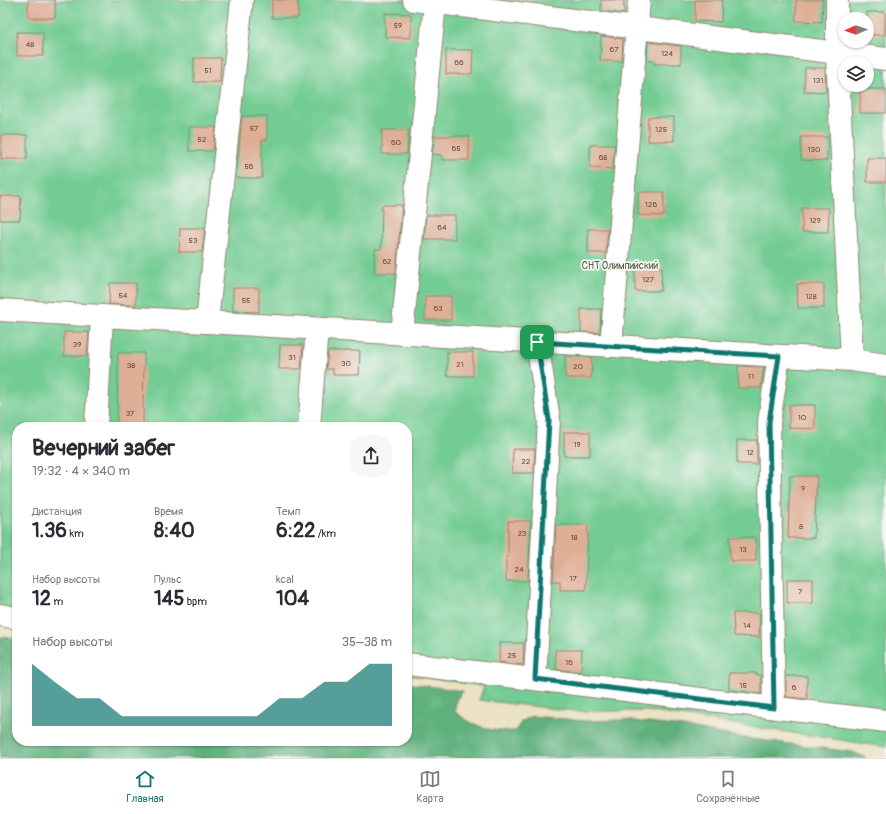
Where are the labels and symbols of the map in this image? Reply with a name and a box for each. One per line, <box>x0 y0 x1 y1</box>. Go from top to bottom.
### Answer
north arrow <box>838 12 874 48</box>
house number: 59 <box>394 21 402 30</box>
house number: 48 <box>26 40 34 49</box>
house number: 67 <box>610 45 619 54</box>
house number: 124 <box>661 49 673 58</box>
house number: 66 <box>454 58 464 67</box>
house number: 51 <box>204 66 212 75</box>
house number: 131 <box>813 76 823 85</box>
house number: 57 <box>250 124 259 133</box>
house number: 125 <box>655 125 667 134</box>
house number: 52 <box>198 135 207 144</box>
house number: 60 <box>391 138 402 147</box>
house number: 65 <box>452 144 461 153</box>
house number: 130 <box>807 145 821 154</box>
house number: 68 <box>599 153 607 162</box>
house number: 56 <box>245 162 254 171</box>
house number: 126 <box>645 200 657 209</box>
house number: 129 <box>809 216 821 225</box>
house number: 64 <box>437 223 447 232</box>
house number: 53 <box>189 236 198 245</box>
house number: 62 <box>382 257 392 266</box>
park label: СНТ Олимпийский <box>582 260 659 272</box>
house number: 127 <box>642 275 655 284</box>
house number: 54 <box>119 291 128 300</box>
house number: 128 <box>805 292 817 301</box>
house number: 55 <box>242 296 250 305</box>
house number: 63 <box>433 304 443 313</box>
pin <box>520 325 554 359</box>
house number: 39 <box>73 340 81 349</box>
house number: 31 <box>288 353 296 362</box>
house number: 30 <box>341 359 351 368</box>
house number: 21 <box>456 360 464 369</box>
house number: 38 <box>127 361 135 370</box>
house number: 20 <box>573 362 584 371</box>
house number: 11 <box>748 372 754 381</box>
house number: 37 <box>126 409 135 418</box>
house number: 10 <box>798 413 807 422</box>
house number: 19 <box>573 440 581 449</box>
house number: 12 <box>746 448 754 457</box>
house number: 22 <box>522 457 531 466</box>
house number: 9 <box>801 484 805 493</box>
house number: 8 <box>799 522 803 531</box>
house number: 23 <box>518 529 527 538</box>
house number: 18 <box>570 533 578 542</box>
house number: 13 <box>739 545 747 554</box>
house number: 24 <box>514 565 524 574</box>
house number: 17 <box>569 574 577 583</box>
house number: 7 <box>798 587 803 596</box>
house number: 14 <box>743 621 751 630</box>
house number: 25 <box>508 651 516 660</box>
house number: 16 <box>565 658 573 667</box>
house number: 15 <box>739 681 747 690</box>
house number: 6 <box>792 683 797 692</box>

